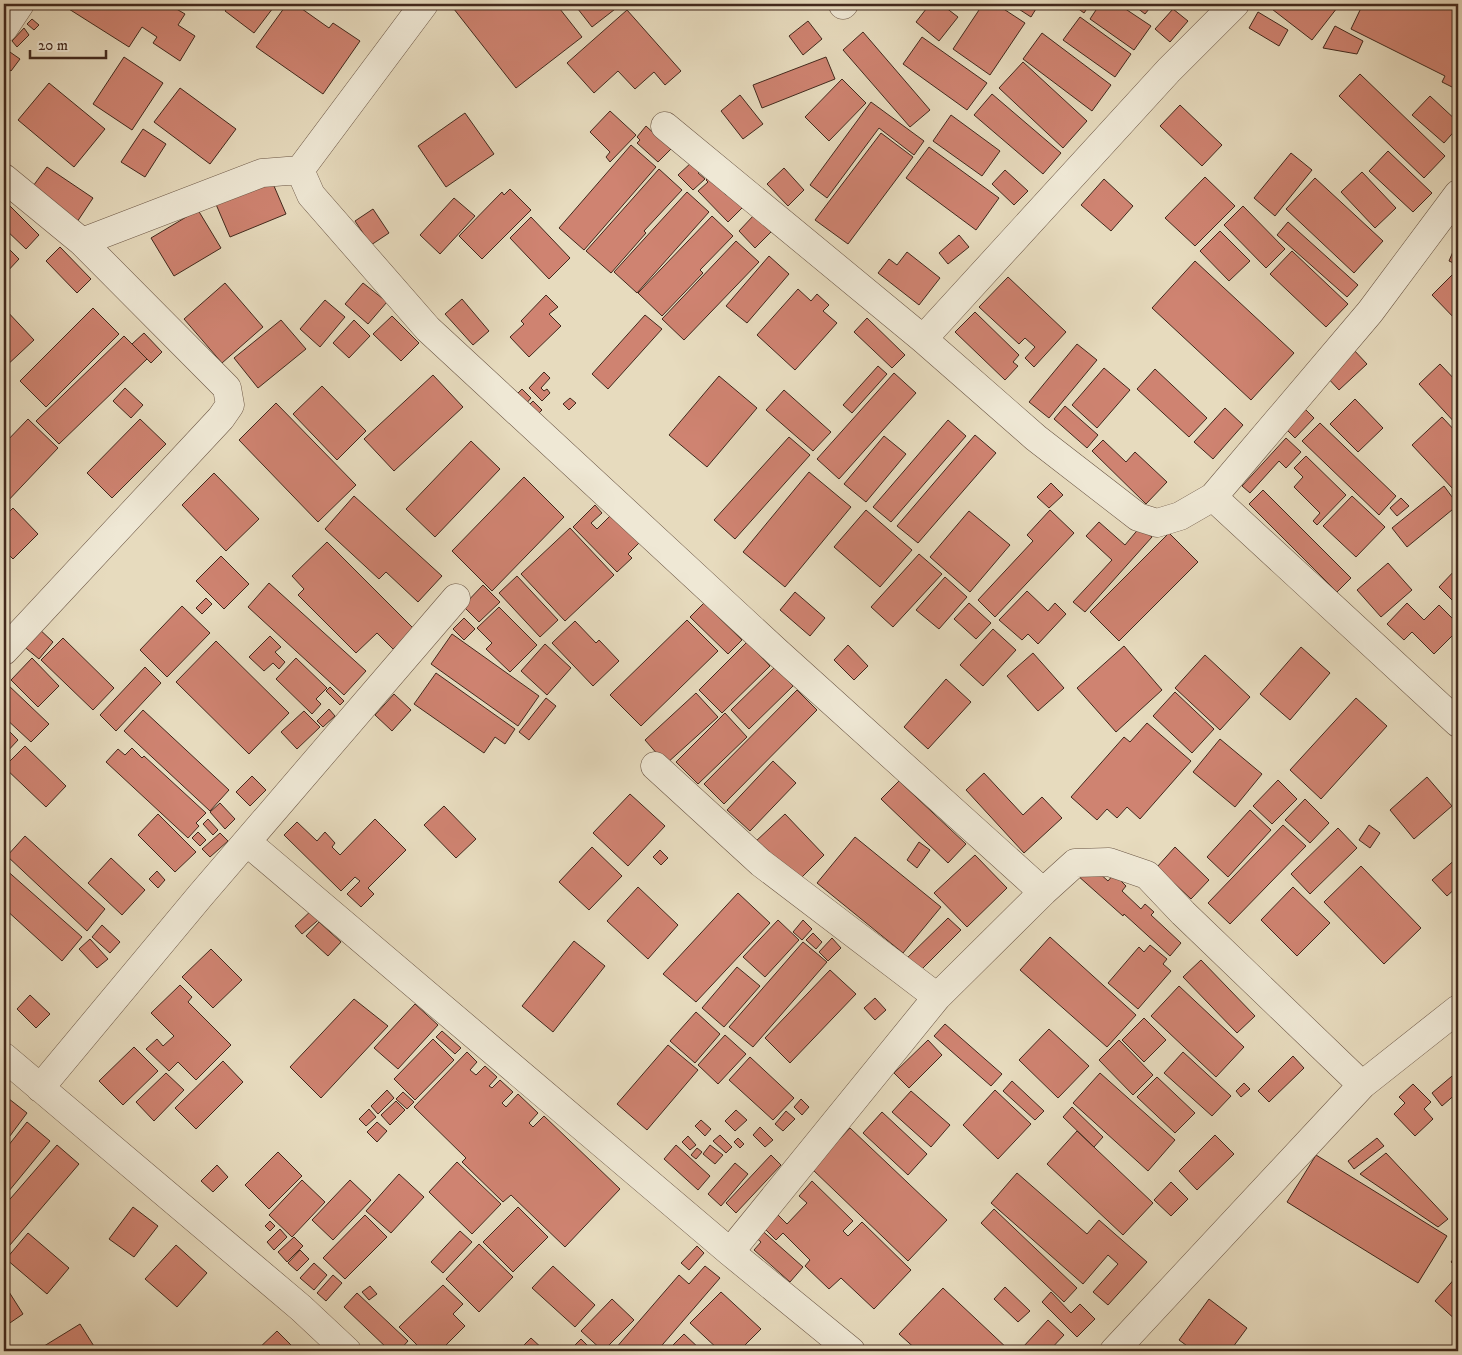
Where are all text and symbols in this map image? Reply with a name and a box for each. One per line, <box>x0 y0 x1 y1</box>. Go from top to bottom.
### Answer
scale bar <box>30 28 106 60</box>
text: 20 m <box>38 36 68 55</box>

